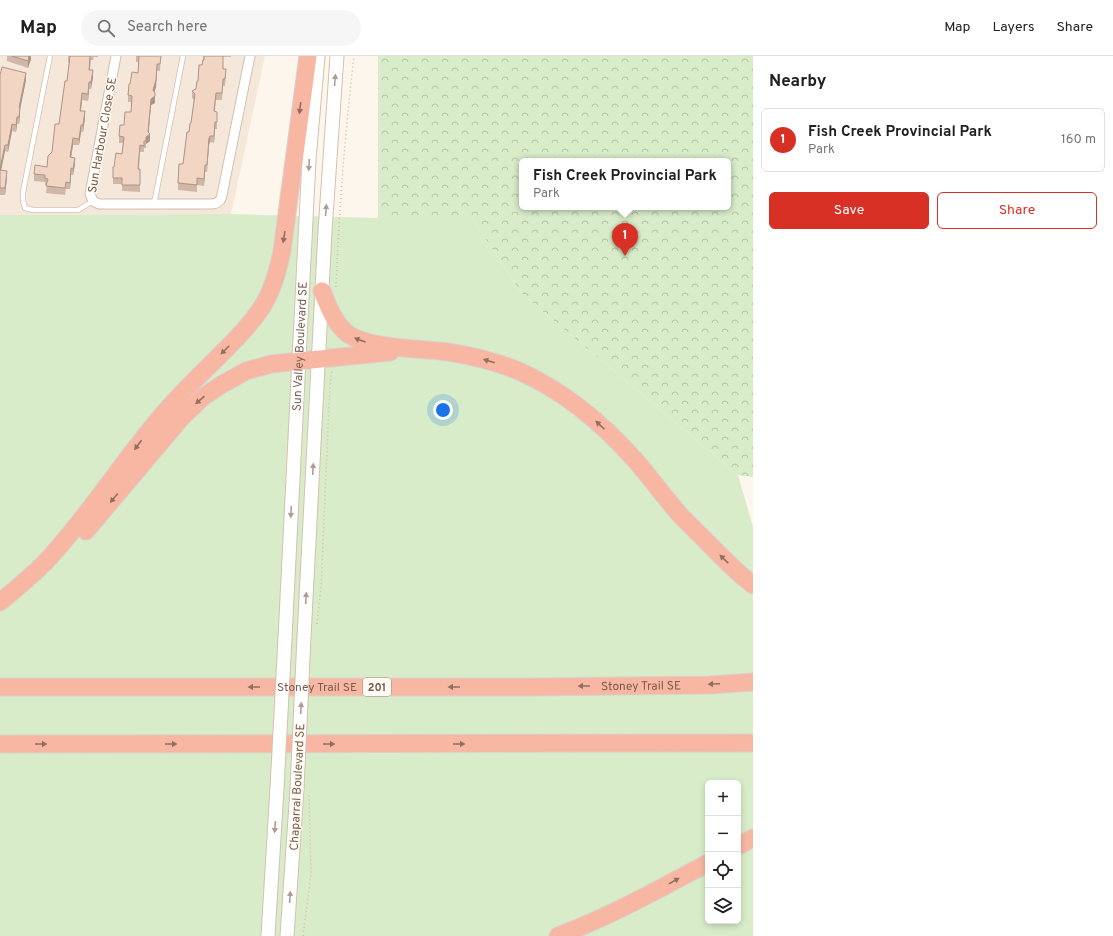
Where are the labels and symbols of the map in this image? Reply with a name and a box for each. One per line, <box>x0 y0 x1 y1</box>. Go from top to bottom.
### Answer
one-way arrow <box>332 74 339 86</box>
street label: Sun Harbour Close SE <box>85 76 121 194</box>
one-way arrow <box>297 102 303 115</box>
one-way arrow <box>306 159 312 172</box>
one-way arrow <box>323 203 329 216</box>
pin: 1 <box>612 223 638 256</box>
one-way arrow <box>281 231 287 244</box>
street label: Sun Valley Boulevard SE <box>289 281 312 412</box>
one-way arrow <box>354 336 366 342</box>
one-way arrow <box>220 345 230 355</box>
one-way arrow <box>483 358 495 364</box>
one-way arrow <box>195 395 204 404</box>
your location <box>433 400 453 420</box>
one-way arrow <box>595 421 606 430</box>
one-way arrow <box>133 440 142 451</box>
one-way arrow <box>309 463 316 475</box>
one-way arrow <box>110 492 119 503</box>
one-way arrow <box>288 506 294 519</box>
one-way arrow <box>719 554 729 564</box>
one-way arrow <box>303 592 310 604</box>
road number: 201 <box>363 678 391 696</box>
street label: Stoney Trail SE <box>601 678 681 695</box>
street label: Stoney Trail SE <box>277 680 357 696</box>
one-way arrow <box>708 681 720 688</box>
one-way arrow <box>577 683 590 689</box>
one-way arrow <box>247 684 260 690</box>
one-way arrow <box>447 684 460 690</box>
one-way arrow <box>298 701 304 714</box>
street label: Chaparral Boulevard SE <box>287 723 309 851</box>
one-way arrow <box>35 741 48 747</box>
one-way arrow <box>165 741 178 747</box>
one-way arrow <box>323 741 336 747</box>
one-way arrow <box>453 741 466 747</box>
one-way arrow <box>272 821 279 833</box>
one-way arrow <box>668 878 680 885</box>
one-way arrow <box>287 891 294 903</box>

